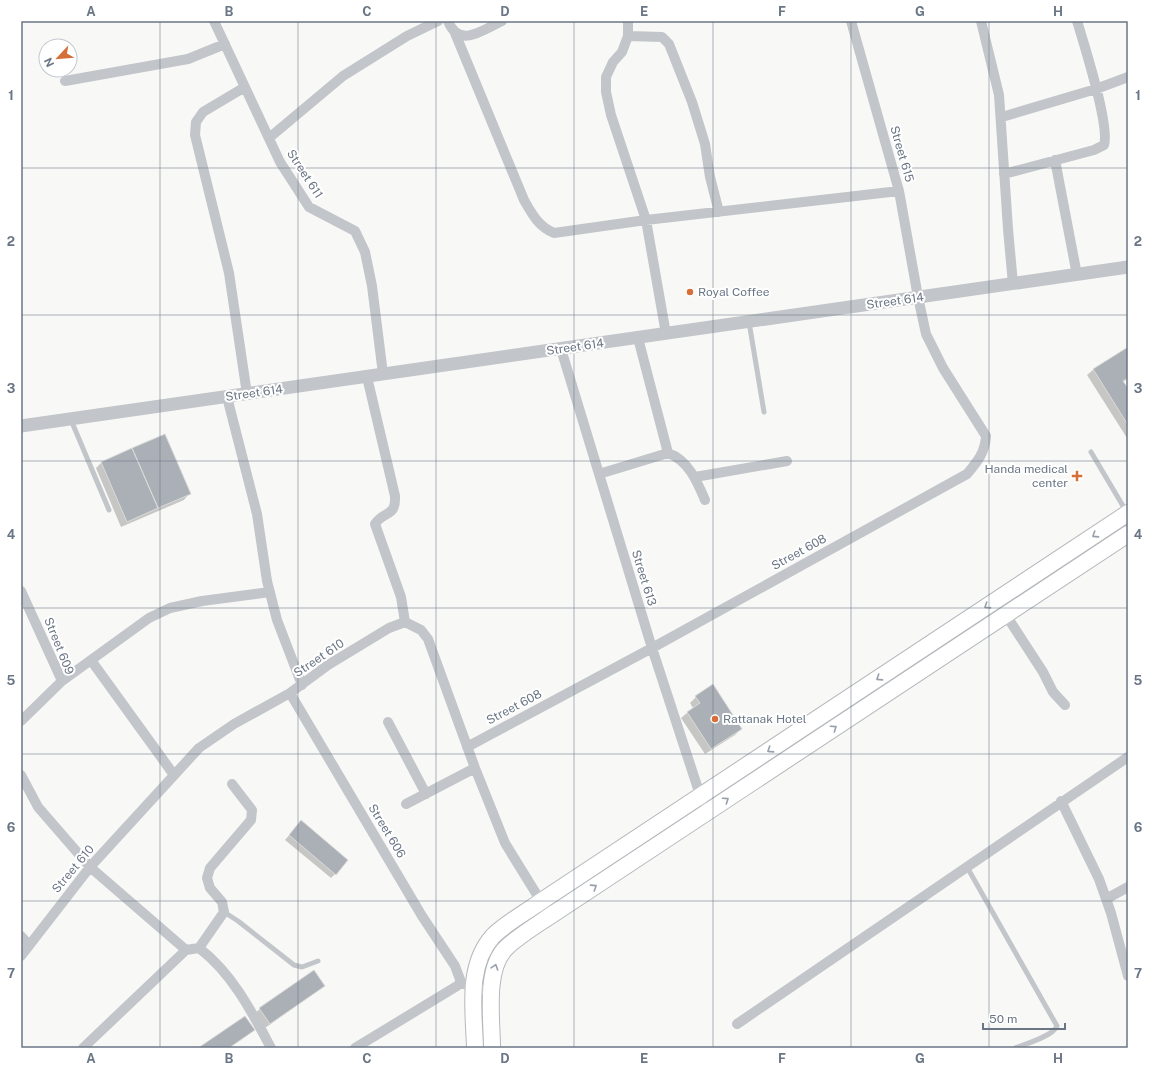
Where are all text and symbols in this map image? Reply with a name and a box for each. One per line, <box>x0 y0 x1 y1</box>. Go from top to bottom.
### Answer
text: A <box>86 4 96 19</box>
text: B <box>225 4 234 19</box>
text: C <box>362 4 372 19</box>
text: D <box>500 4 510 19</box>
text: E <box>640 4 648 19</box>
text: F <box>778 4 786 19</box>
text: G <box>915 4 925 19</box>
text: H <box>1053 4 1063 19</box>
north arrow <box>38 38 78 78</box>
text: N <box>42 56 56 69</box>
text: 1 <box>8 88 14 103</box>
text: 1 <box>1135 88 1141 103</box>
street label: Street 615 <box>887 124 917 184</box>
street label: Street 611 <box>284 147 326 201</box>
text: 2 <box>7 234 15 249</box>
text: 2 <box>1134 234 1142 249</box>
place label: Royal Coffee <box>698 285 770 299</box>
marker: Royal Coffee <box>685 287 695 297</box>
street label: Street 614 <box>865 290 925 312</box>
street label: Street 614 <box>545 336 605 358</box>
text: 3 <box>7 381 16 396</box>
text: 3 <box>1134 381 1143 396</box>
street label: Street 614 <box>224 382 284 404</box>
place label: Handa medical center <box>984 462 1068 490</box>
marker: Handa medical center <box>1071 470 1083 482</box>
text: 4 <box>7 527 16 542</box>
text: 4 <box>1134 527 1143 542</box>
one-way arrow <box>1093 530 1100 537</box>
street label: Street 608 <box>769 531 829 573</box>
street label: Street 613 <box>629 548 659 608</box>
one-way arrow <box>984 601 991 609</box>
street label: Street 609 <box>41 616 77 676</box>
street label: Street 610 <box>291 636 347 680</box>
text: 5 <box>7 673 16 688</box>
one-way arrow <box>876 673 883 680</box>
text: 5 <box>1134 673 1143 688</box>
street label: Street 608 <box>484 687 544 727</box>
place label: Rattanak Hotel <box>723 712 807 726</box>
marker: Rattanak Hotel <box>710 714 720 724</box>
one-way arrow <box>830 726 837 733</box>
one-way arrow <box>767 745 774 753</box>
one-way arrow <box>722 797 729 805</box>
street label: Street 606 <box>366 802 408 860</box>
text: 6 <box>7 820 16 835</box>
text: 6 <box>1134 820 1143 835</box>
street label: Street 610 <box>49 842 97 896</box>
one-way arrow <box>590 884 597 892</box>
one-way arrow <box>490 964 499 971</box>
text: 7 <box>7 966 15 981</box>
text: 7 <box>1134 966 1142 981</box>
scale bar <box>983 1005 1065 1031</box>
text: 50 m <box>989 1012 1017 1026</box>
text: A <box>86 1051 96 1066</box>
text: B <box>225 1051 234 1066</box>
text: C <box>362 1051 372 1066</box>
text: D <box>500 1051 510 1066</box>
text: E <box>640 1051 648 1066</box>
text: F <box>778 1051 786 1066</box>
text: G <box>915 1051 925 1066</box>
text: H <box>1053 1051 1063 1066</box>

